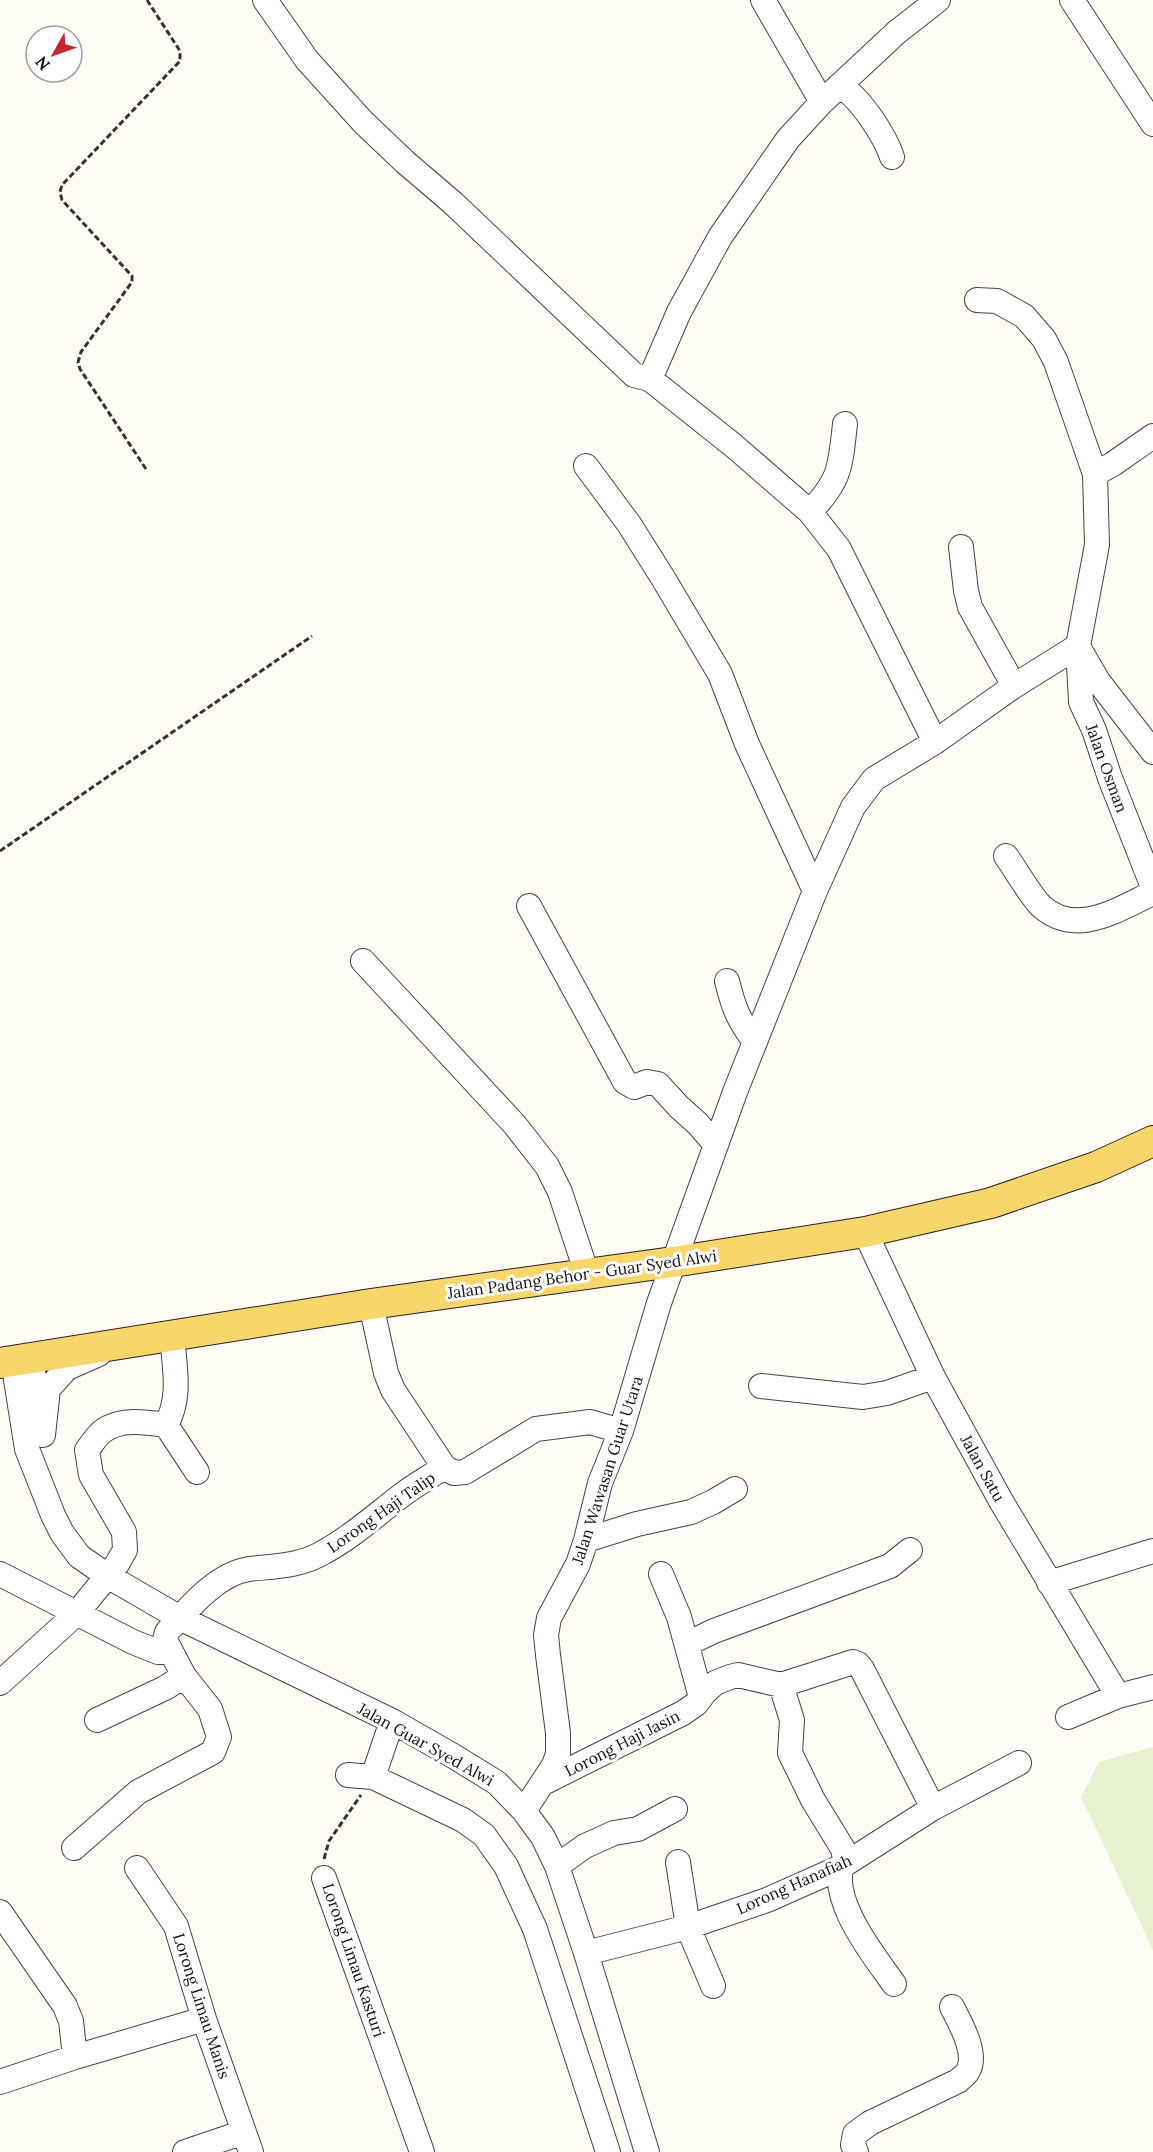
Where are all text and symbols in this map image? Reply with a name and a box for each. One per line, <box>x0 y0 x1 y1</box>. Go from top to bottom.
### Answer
north arrow <box>24 24 84 84</box>
text: N <box>31 52 54 75</box>
street label: Jalan Osman <box>1081 720 1132 815</box>
street label: Jalan Padang Behor - Guar Syed Alwi <box>445 1245 718 1303</box>
street label: Jalan Wawasan Guar Utara <box>567 1373 647 1568</box>
street label: Jalan Satu <box>956 1430 1010 1505</box>
street label: Lorong Haji Talip <box>323 1467 439 1557</box>
street label: Jalan Guar Syed Alwi <box>353 1698 498 1790</box>
street label: Lorong Haji Jasin <box>561 1705 683 1781</box>
street label: Lorong Hanafiah <box>733 1849 855 1918</box>
street label: Lorong Limau Kasturi <box>318 1880 390 2040</box>
street label: Lorong Limau Manis <box>169 1931 235 2081</box>

